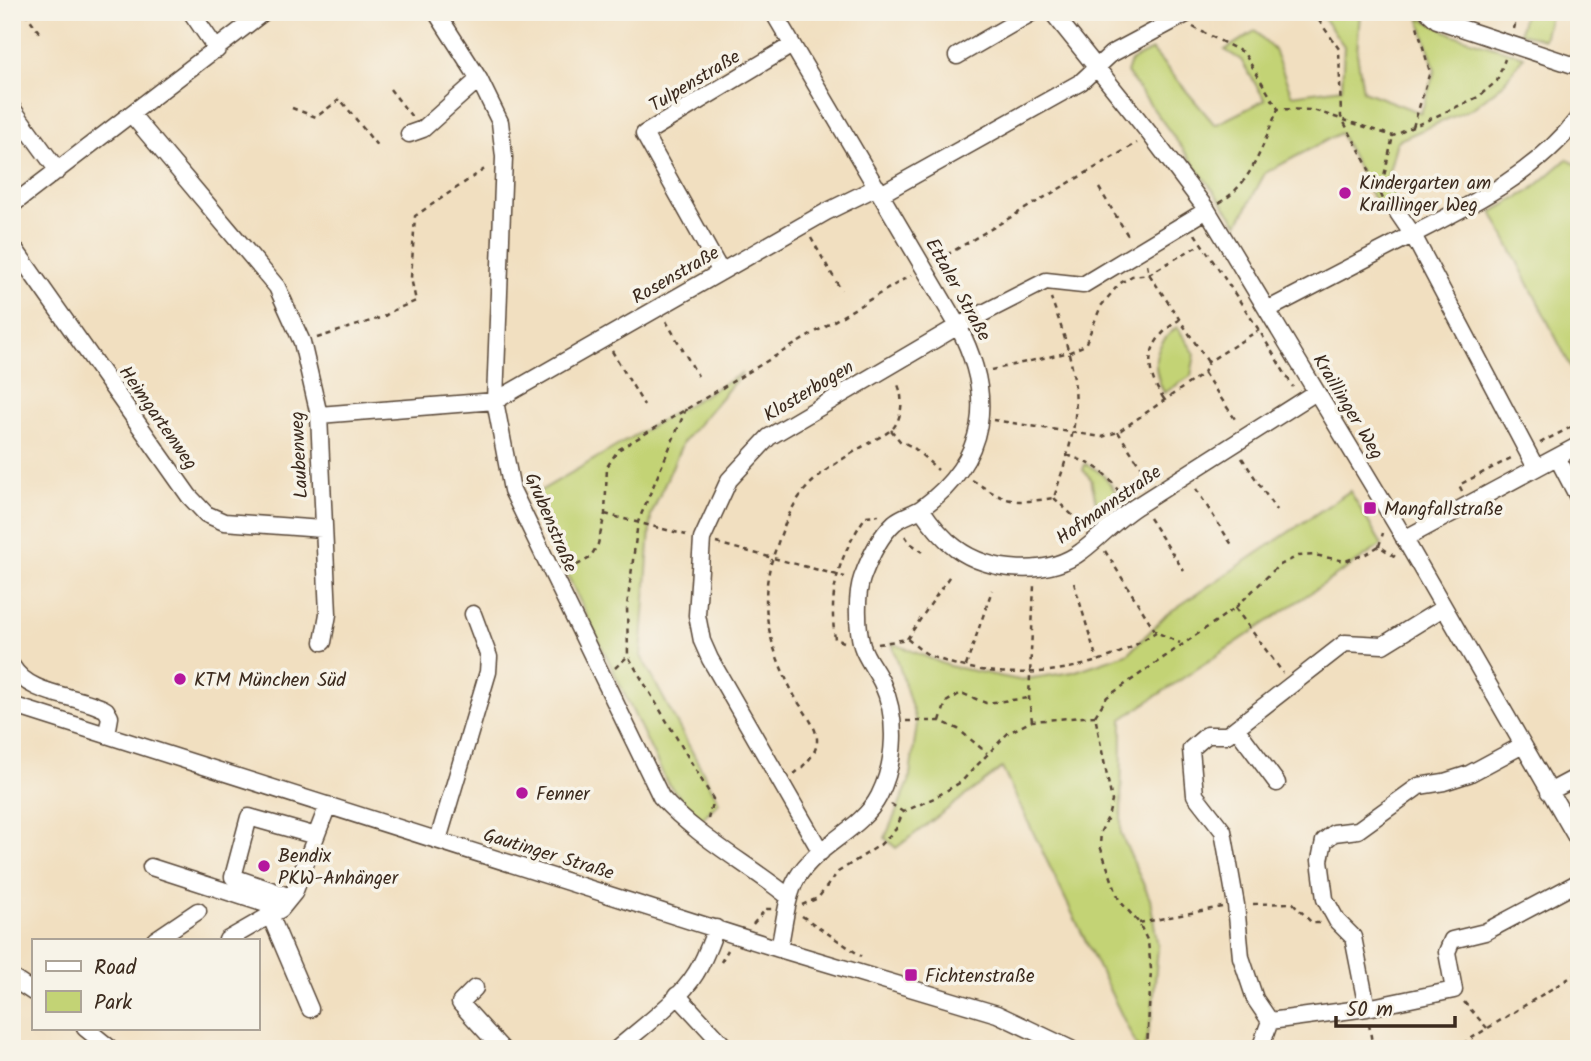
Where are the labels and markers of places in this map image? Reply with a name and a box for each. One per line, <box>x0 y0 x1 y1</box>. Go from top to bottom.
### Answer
place label: Kindergarten am Kraillinger Weg <box>1359 169 1491 221</box>
marker: Kindergarten am Kraillinger Weg <box>1337 185 1353 201</box>
place label: Mangfallstraße <box>1384 495 1503 525</box>
marker: Mangfallstraße <box>1362 500 1378 516</box>
place label: KTM München Süd <box>194 666 346 696</box>
marker: KTM München Süd <box>172 671 188 687</box>
place label: Fenner <box>536 780 591 810</box>
marker: Fenner <box>514 785 530 801</box>
place label: Bendix PKW-Anhänger <box>278 842 400 894</box>
marker: Bendix PKW-Anhänger <box>256 858 272 874</box>
place label: Fichtenstraße <box>925 962 1035 992</box>
marker: Fichtenstraße <box>903 967 919 983</box>

